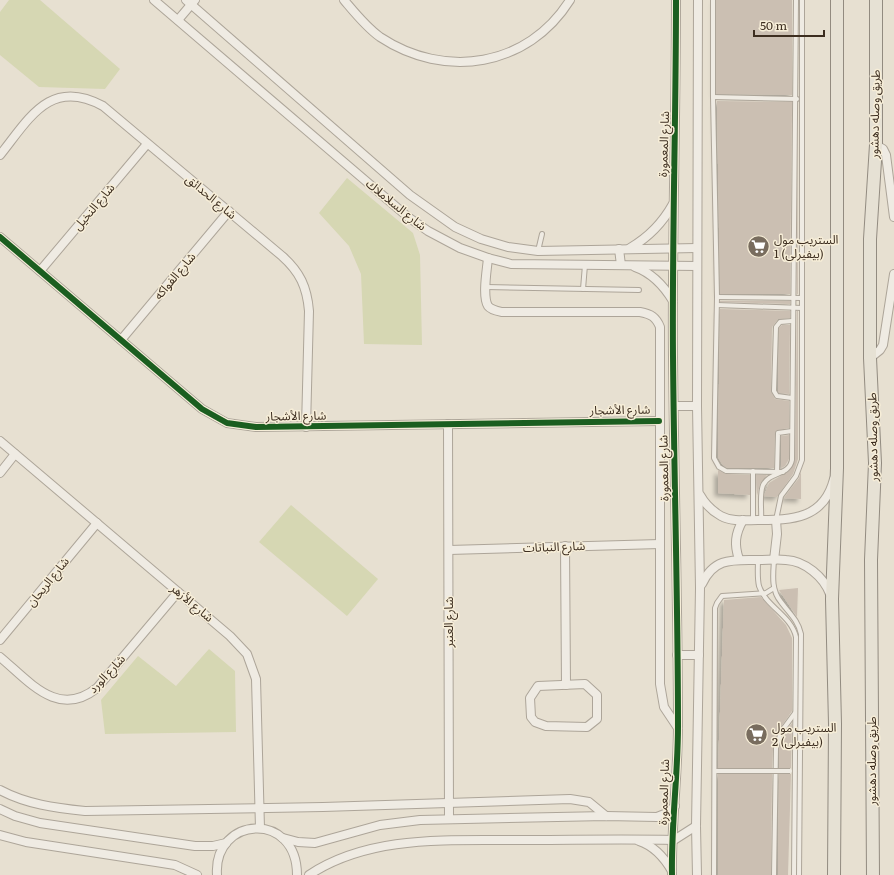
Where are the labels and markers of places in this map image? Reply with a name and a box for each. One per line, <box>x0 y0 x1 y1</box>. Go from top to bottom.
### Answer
place label: الستريب مول 1 (بيفيرلى) <box>774 230 839 262</box>
supermarket icon: الستريب مول 1 (بيفيرلى) <box>746 234 772 260</box>
place label: الستريب مول 2 (بيفيرلى) <box>772 718 837 750</box>
supermarket icon: الستريب مول 2 (بيفيرلى) <box>743 722 769 748</box>

